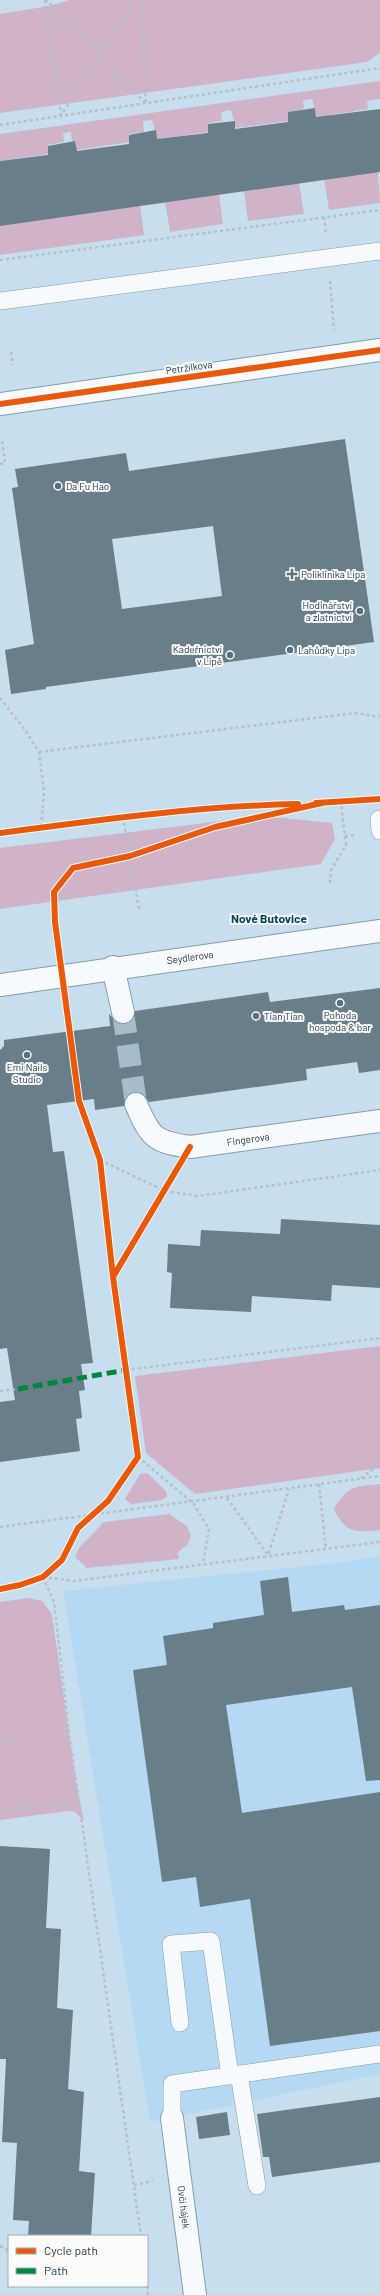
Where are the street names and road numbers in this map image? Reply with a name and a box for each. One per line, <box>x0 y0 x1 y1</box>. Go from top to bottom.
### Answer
street label: Petržílkova <box>165 358 213 376</box>
street label: Seydlerova <box>166 948 214 966</box>
street label: Fingerova <box>226 1130 270 1148</box>
street label: Ovčí hájek <box>175 2185 193 2229</box>

